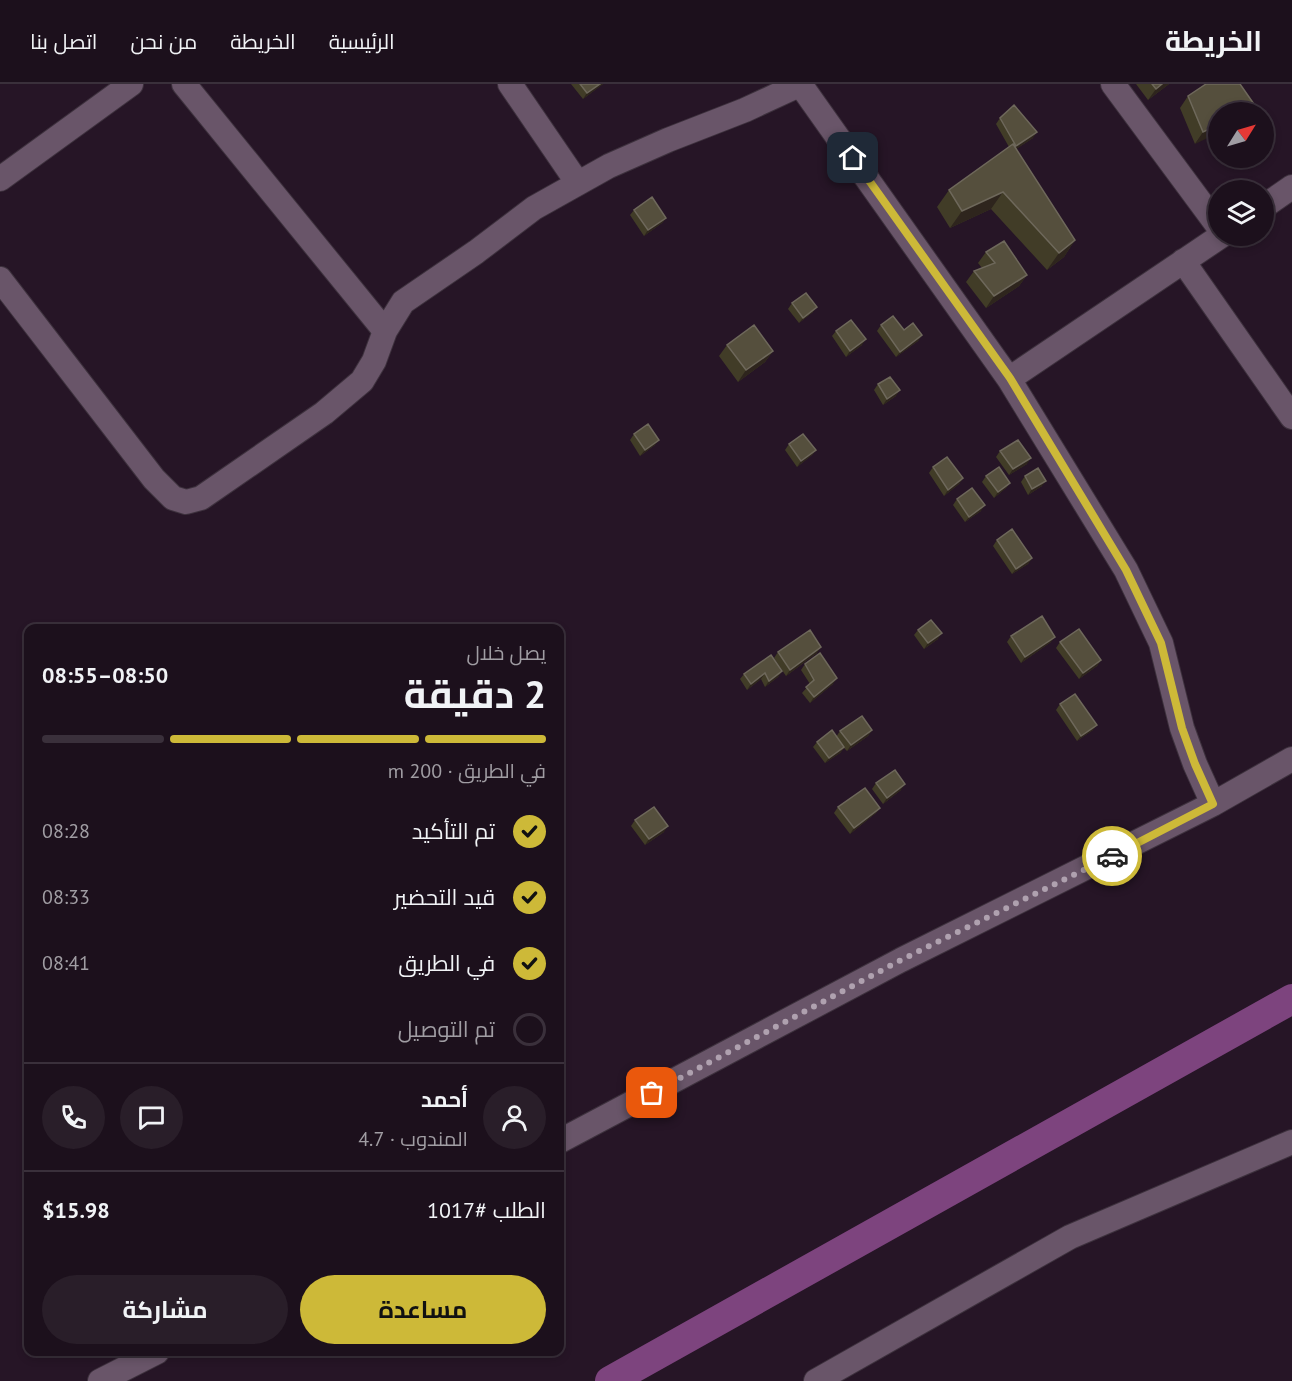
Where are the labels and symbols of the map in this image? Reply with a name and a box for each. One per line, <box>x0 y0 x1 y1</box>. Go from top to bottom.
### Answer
north arrow <box>1208 102 1274 168</box>
pin <box>827 132 878 183</box>
courier <box>1082 826 1142 886</box>
pin <box>626 1067 677 1118</box>

